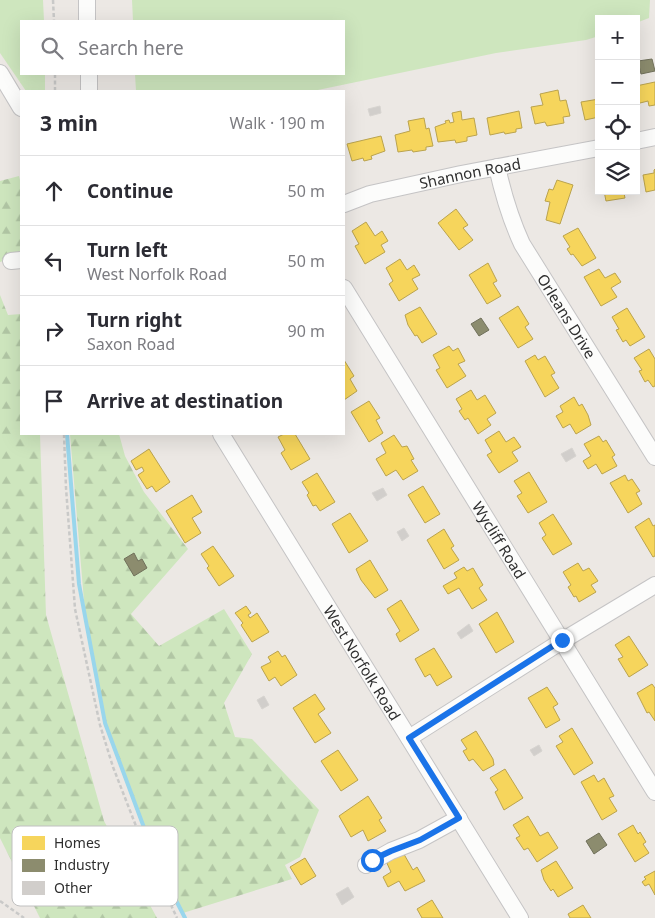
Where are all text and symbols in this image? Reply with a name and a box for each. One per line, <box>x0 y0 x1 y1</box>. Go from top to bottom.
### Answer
map controls <box>595 15 640 195</box>
button: + <box>595 15 640 60</box>
search box <box>20 20 345 75</box>
icon: search <box>38 34 66 62</box>
text: Search here <box>78 35 184 61</box>
button: − <box>595 60 640 105</box>
button: locate <box>595 105 640 150</box>
text: 3 min <box>40 109 98 137</box>
text: Walk · 190 m <box>230 112 325 134</box>
button: layers <box>595 150 640 195</box>
street label: Shannon Road <box>417 153 522 193</box>
icon: ahead <box>40 177 68 205</box>
text: Continue <box>87 178 173 204</box>
text: 50 m <box>288 180 325 202</box>
text: Turn left <box>87 237 168 263</box>
icon: left <box>40 247 68 275</box>
text: 50 m <box>288 250 325 272</box>
text: West Norfolk Road <box>87 263 227 285</box>
street label: Orleans Drive <box>533 270 601 362</box>
text: Turn right <box>87 307 182 333</box>
icon: right <box>40 317 68 345</box>
text: 90 m <box>288 320 325 342</box>
text: Saxon Road <box>87 333 175 355</box>
icon: arrive <box>40 387 68 415</box>
text: Arrive at destination <box>87 388 283 414</box>
street label: Wycliff Road <box>468 498 531 582</box>
street label: West Norfolk Road <box>319 602 405 724</box>
route end <box>551 629 574 652</box>
legend <box>12 826 178 906</box>
text: Homes <box>54 833 101 852</box>
route start <box>361 849 384 872</box>
text: Industry <box>54 855 110 874</box>
text: Other <box>54 878 93 897</box>

